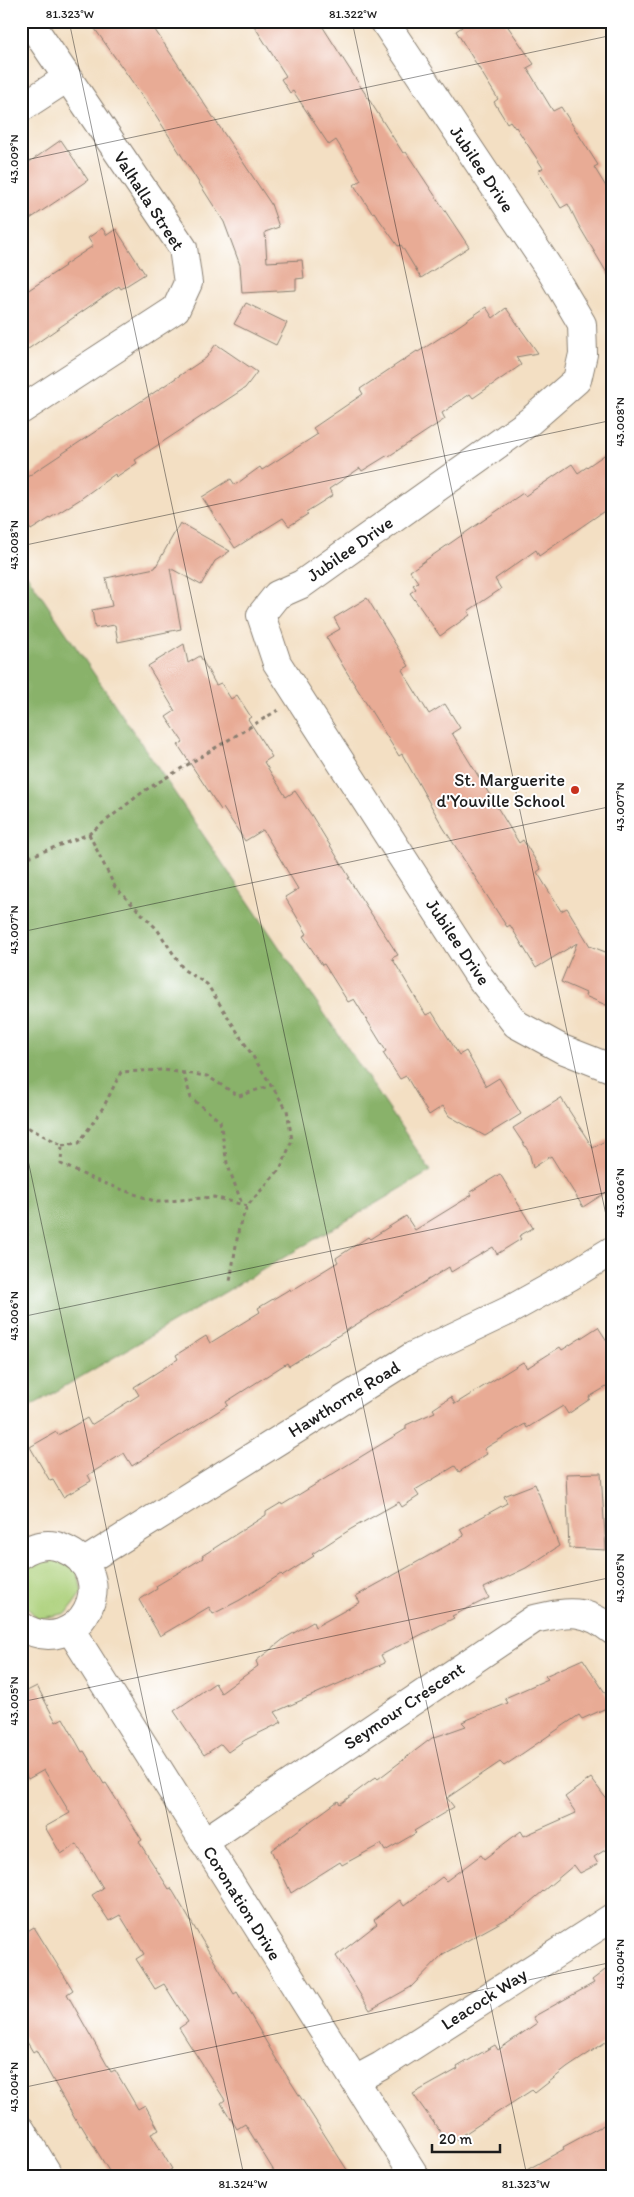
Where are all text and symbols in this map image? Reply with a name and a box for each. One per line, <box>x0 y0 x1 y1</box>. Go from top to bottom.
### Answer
text: 81.323°W <box>46 7 94 21</box>
text: 81.322°W <box>329 7 377 21</box>
street label: Jubilee Drive <box>445 122 519 216</box>
text: 43.009°N <box>7 134 21 184</box>
street label: Valhalla Street <box>109 147 189 255</box>
text: 43.008°N <box>613 397 627 447</box>
street label: Jubilee Drive <box>303 511 397 587</box>
text: 43.008°N <box>7 520 21 570</box>
place label: St. Marguerite d'Youville School <box>437 769 565 812</box>
text: 43.007°N <box>613 782 627 832</box>
marker: St. Marguerite d'Youville School <box>569 784 581 796</box>
street label: Jubilee Drive <box>421 895 495 989</box>
text: 43.007°N <box>7 905 21 955</box>
text: 43.006°N <box>613 1168 627 1218</box>
text: 43.006°N <box>7 1291 21 1341</box>
street label: Hawthorne Road <box>284 1356 404 1442</box>
text: 43.005°N <box>613 1553 627 1603</box>
street label: Seymour Crescent <box>339 1657 469 1755</box>
text: 43.005°N <box>7 1676 21 1726</box>
street label: Coronation Drive <box>198 1842 286 1964</box>
text: 43.004°N <box>613 1939 627 1989</box>
street label: Leacock Way <box>437 1963 532 2035</box>
text: 43.004°N <box>7 2062 21 2112</box>
scale bar <box>432 2122 499 2154</box>
text: 20 m <box>439 2130 473 2148</box>
text: 81.324°W <box>219 2177 267 2191</box>
text: 81.323°W <box>502 2177 550 2191</box>

